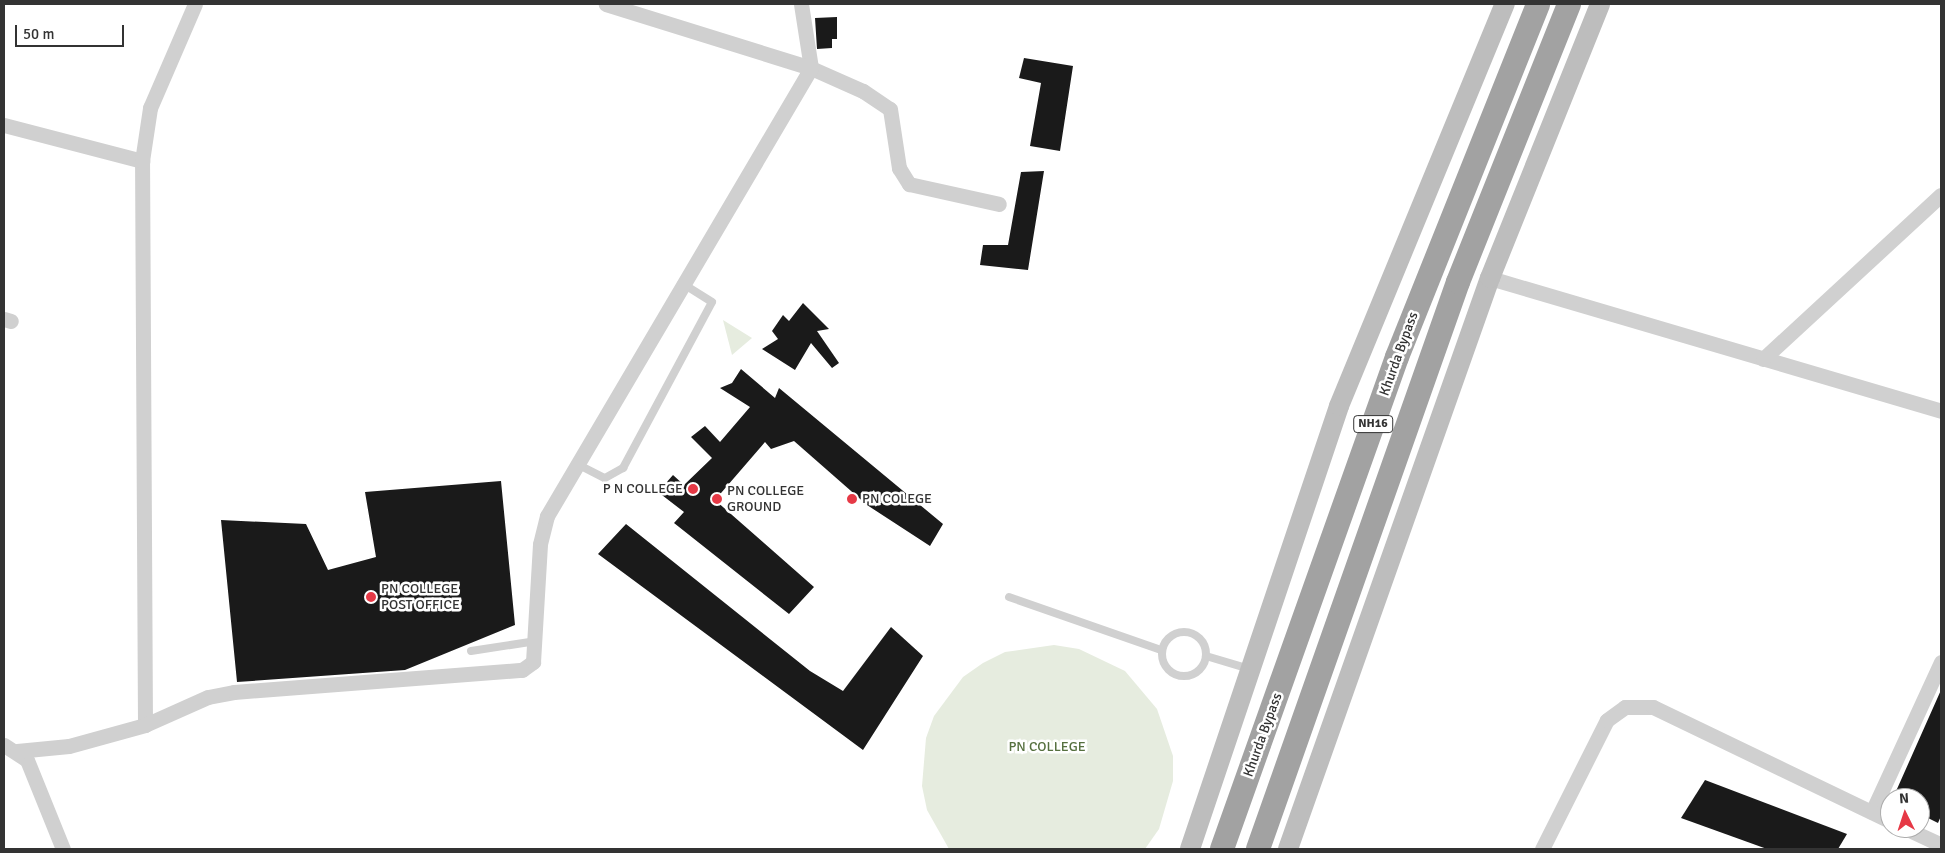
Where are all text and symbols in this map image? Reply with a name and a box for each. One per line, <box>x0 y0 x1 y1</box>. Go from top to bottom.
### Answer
scale bar <box>18 15 126 47</box>
text: 50 m <box>23 25 54 43</box>
street label: Khurda Bypass <box>1376 310 1422 398</box>
road number: NH16 <box>1353 414 1393 434</box>
place label: P N COLLEGE <box>603 481 683 497</box>
marker: P N COLLEGE <box>687 483 699 495</box>
place label: PN COLLEGE GROUND <box>727 483 804 516</box>
place label: PN COLEGE <box>862 491 932 507</box>
marker: PN COLLEGE GROUND <box>711 493 723 505</box>
marker: PN COLEGE <box>846 493 858 505</box>
place label: PN COLLEGE POST OFFICE <box>381 581 460 614</box>
marker: PN COLLEGE POST OFFICE <box>365 591 377 603</box>
street label: Khurda Bypass <box>1240 691 1286 779</box>
park label: PN COLLEGE <box>1008 739 1086 755</box>
north arrow <box>1880 788 1930 838</box>
text: N <box>1899 790 1909 807</box>

